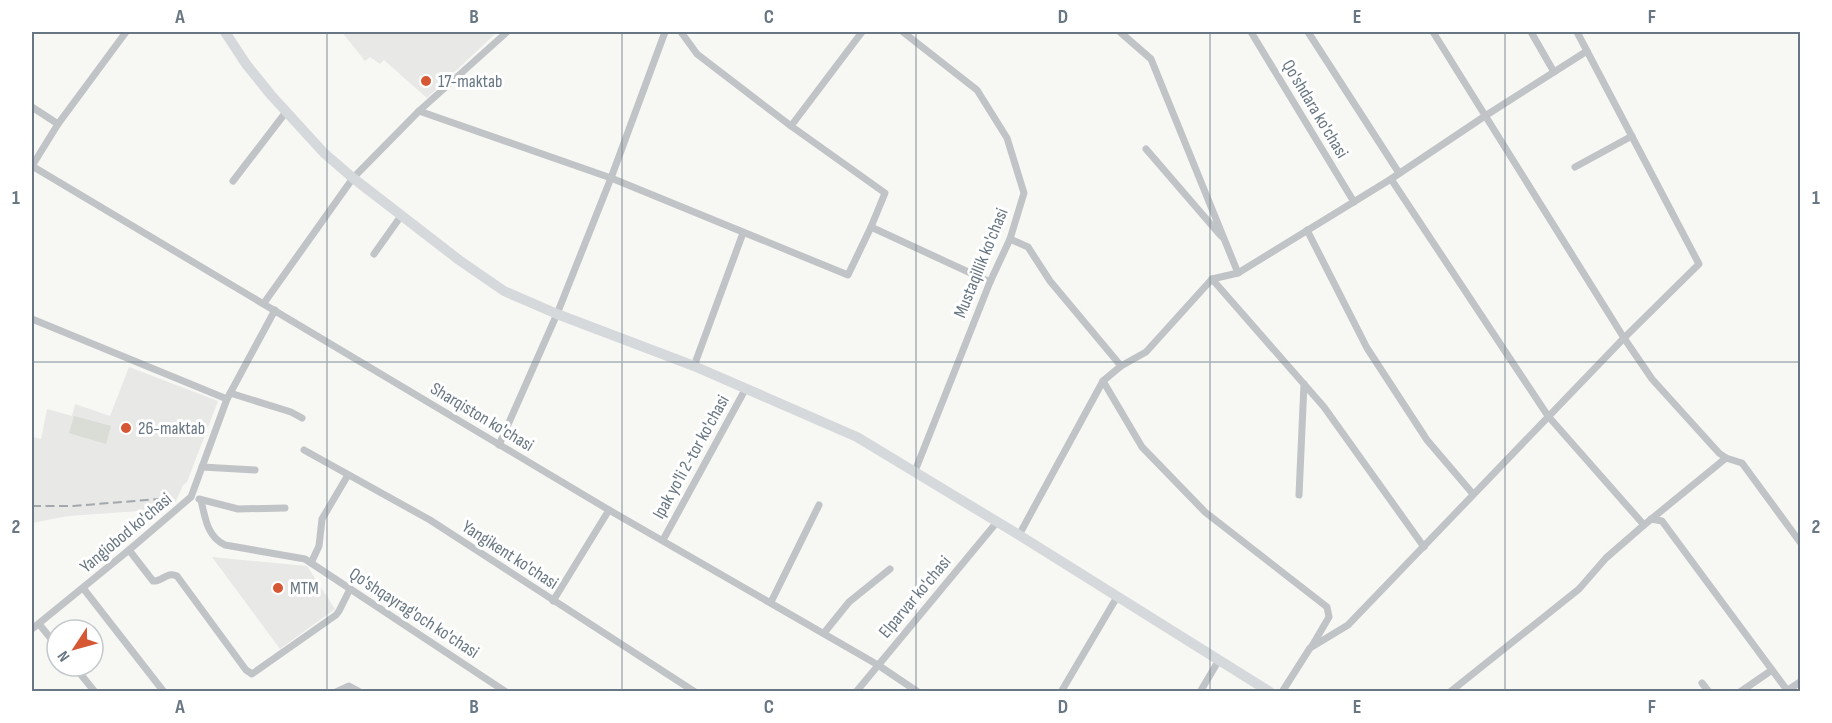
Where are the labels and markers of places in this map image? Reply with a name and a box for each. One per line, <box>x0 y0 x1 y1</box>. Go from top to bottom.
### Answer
place label: 17-maktab <box>438 71 502 92</box>
marker: 17-maktab <box>419 74 433 88</box>
place label: 26-maktab <box>138 418 205 439</box>
marker: 26-maktab <box>119 421 133 435</box>
place label: MTM <box>290 578 319 599</box>
marker: MTM <box>271 581 285 595</box>

